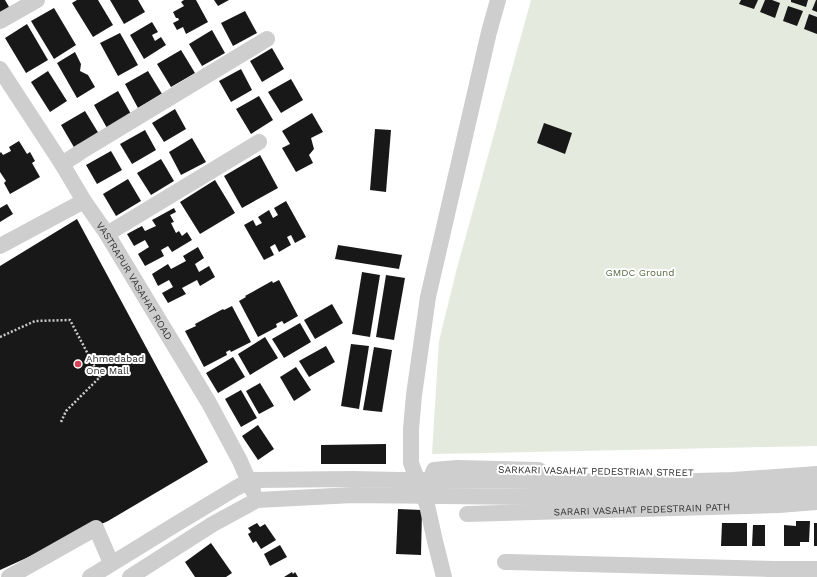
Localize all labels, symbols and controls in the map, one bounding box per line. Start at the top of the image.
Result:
street label: VASTRAPUR VASAHAT ROAD [95,220,175,342]
park label: GMDC Ground [605,267,675,278]
place label: Ahmedabad One Mall [86,353,144,376]
marker: Ahmedabad One Mall [73,359,83,369]
street label: SARKARI VASAHAT PEDESTRIAN STREET [498,464,694,478]
street label: SARARI VASAHAT PEDESTRAIN PATH [554,501,730,517]

